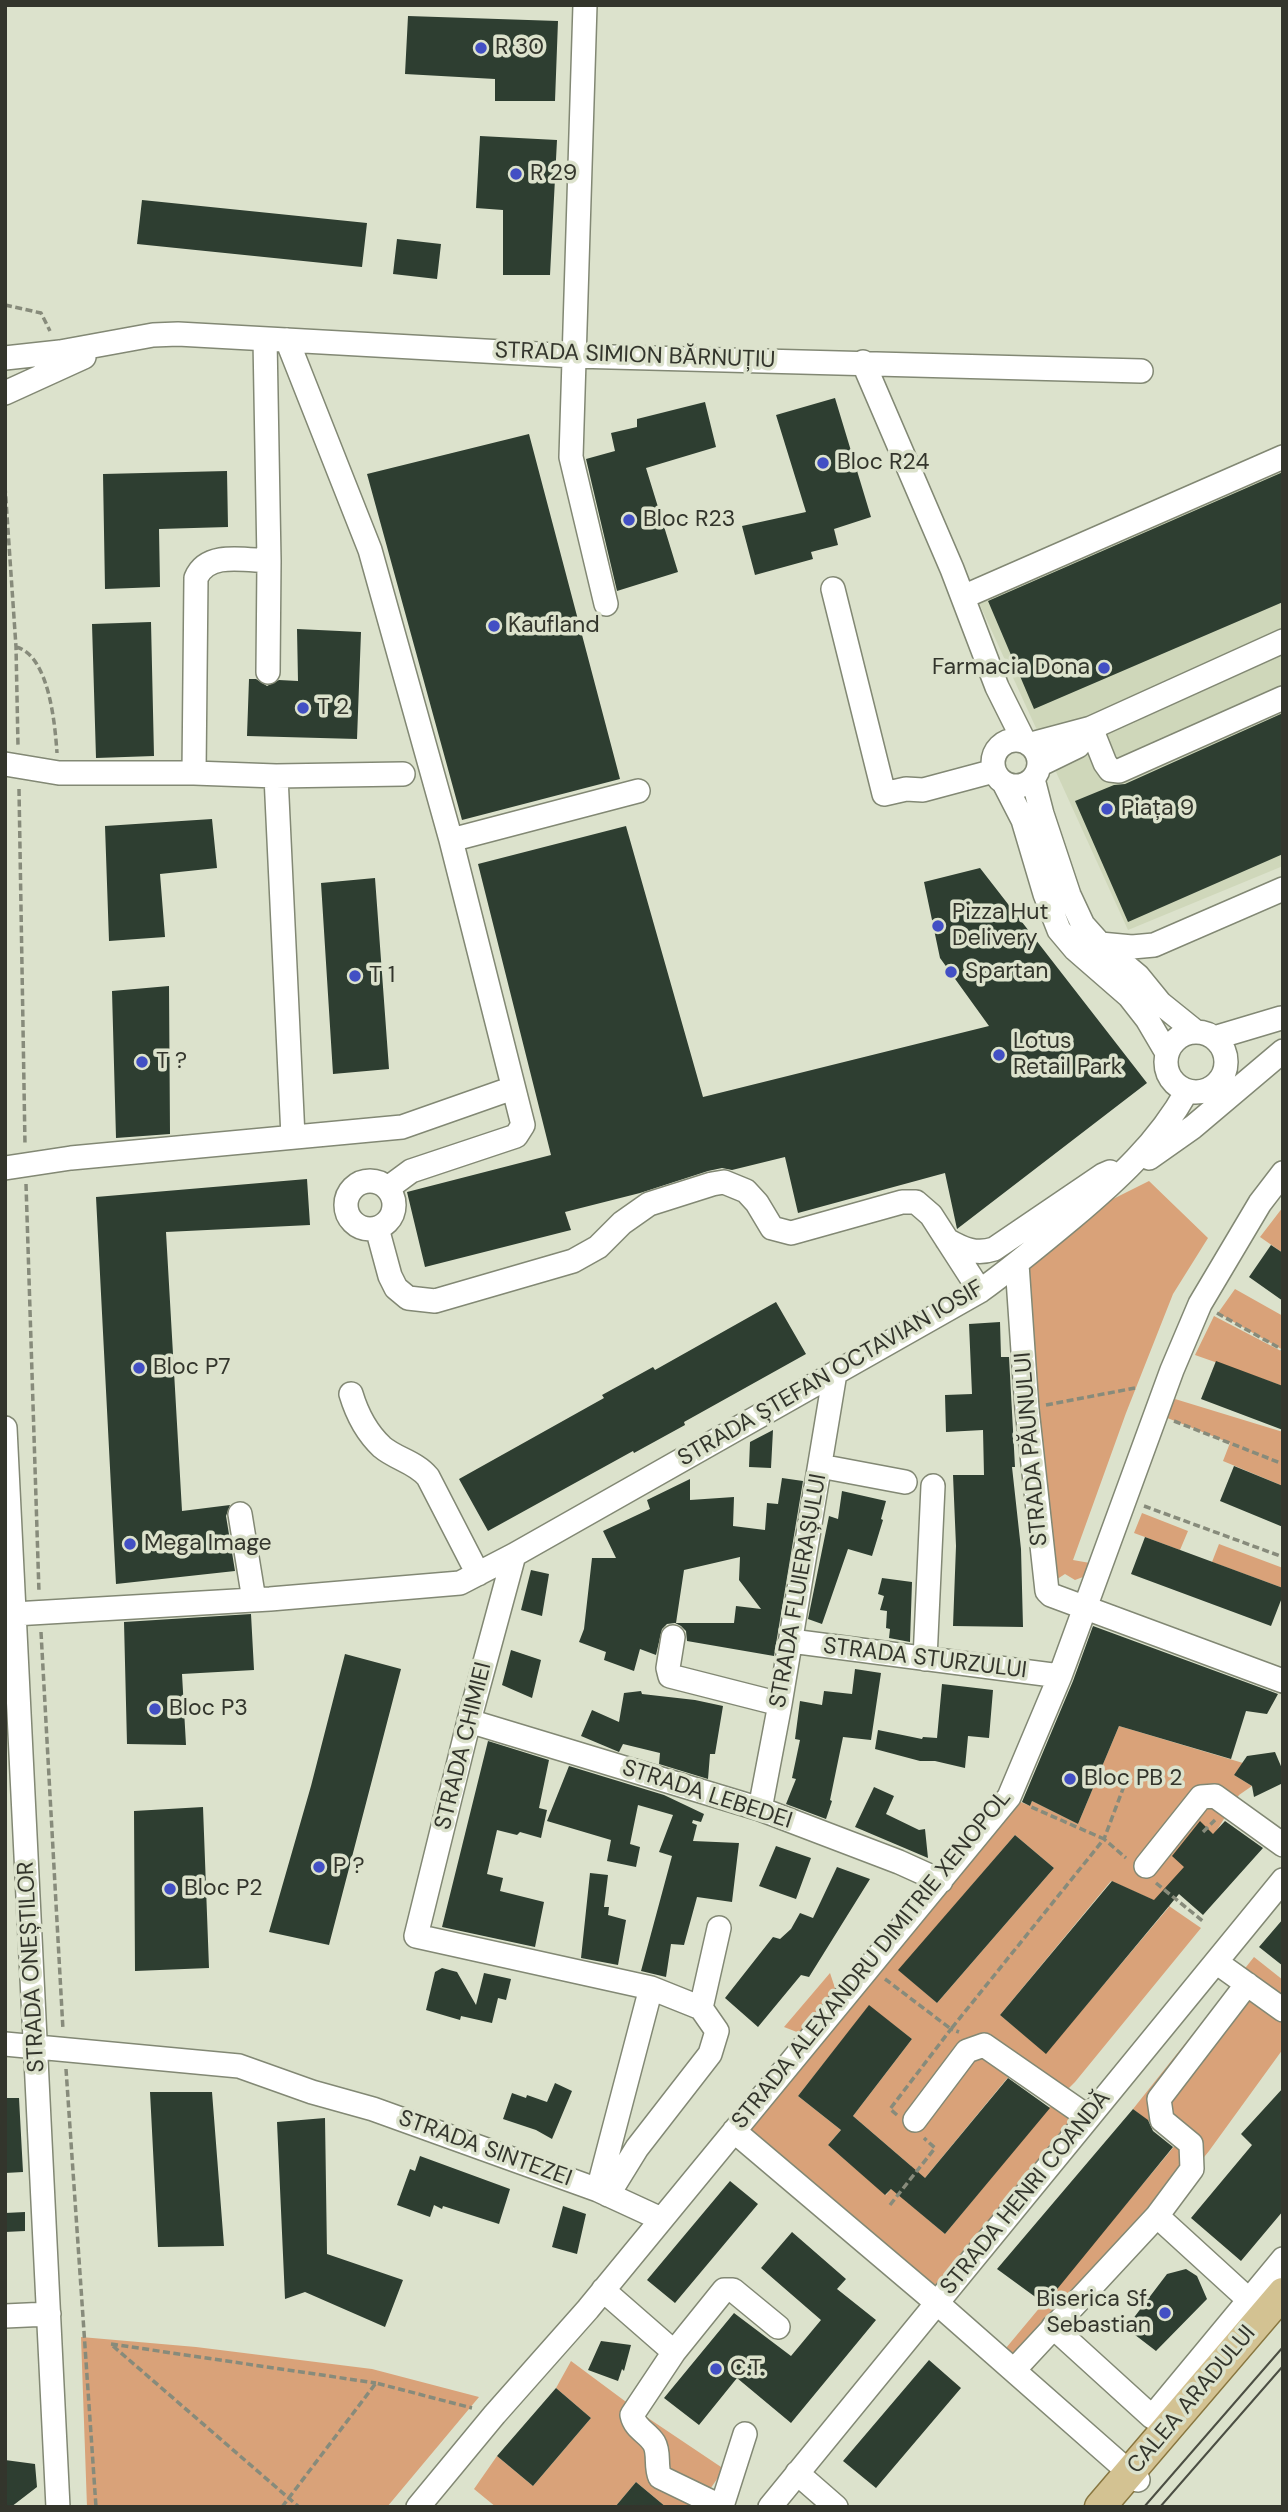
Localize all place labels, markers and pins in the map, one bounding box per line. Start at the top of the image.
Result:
place label: R 30 [495,34,544,62]
marker: R 30 [473,40,489,56]
place label: R 29 [530,160,577,188]
marker: R 29 [508,166,524,182]
place label: Bloc R24 [837,449,929,477]
marker: Bloc R24 [815,455,831,471]
place label: Bloc R23 [643,506,735,534]
marker: Bloc R23 [621,512,637,528]
place label: Kaufland [508,612,600,640]
marker: Kaufland [486,618,502,634]
place label: Farmacia Dona [932,654,1090,682]
marker: Farmacia Dona [1096,660,1112,676]
place label: T 2 [317,694,349,722]
marker: T 2 [295,700,311,716]
place label: Piața 9 [1121,795,1194,823]
marker: Piața 9 [1099,801,1115,817]
place label: Pizza Hut Delivery [952,899,1048,953]
marker: Pizza Hut Delivery [930,918,946,934]
place label: Spartan [965,958,1048,986]
place label: T 1 [369,962,395,990]
marker: Spartan [943,964,959,980]
marker: T 1 [347,968,363,984]
place label: Lotus Retail Park [1013,1028,1122,1082]
marker: Lotus Retail Park [991,1047,1007,1063]
place label: T ? [156,1048,187,1076]
marker: T ? [134,1054,150,1070]
place label: Bloc P7 [153,1354,231,1382]
marker: Bloc P7 [131,1360,147,1376]
place label: Mega Image [144,1530,272,1558]
marker: Mega Image [122,1536,138,1552]
place label: Bloc P3 [169,1695,248,1723]
marker: Bloc P3 [147,1701,163,1717]
place label: Bloc PB 2 [1084,1765,1182,1793]
marker: Bloc PB 2 [1062,1771,1078,1787]
place label: P ? [333,1853,365,1881]
marker: P ? [311,1859,327,1875]
place label: Bloc P2 [184,1875,262,1903]
marker: Bloc P2 [162,1881,178,1897]
place label: Biserica Sf. Sebastian [1036,2286,1151,2340]
marker: Biserica Sf. Sebastian [1157,2305,1173,2321]
place label: C.T. [730,2355,765,2383]
marker: C.T. [708,2361,724,2377]

